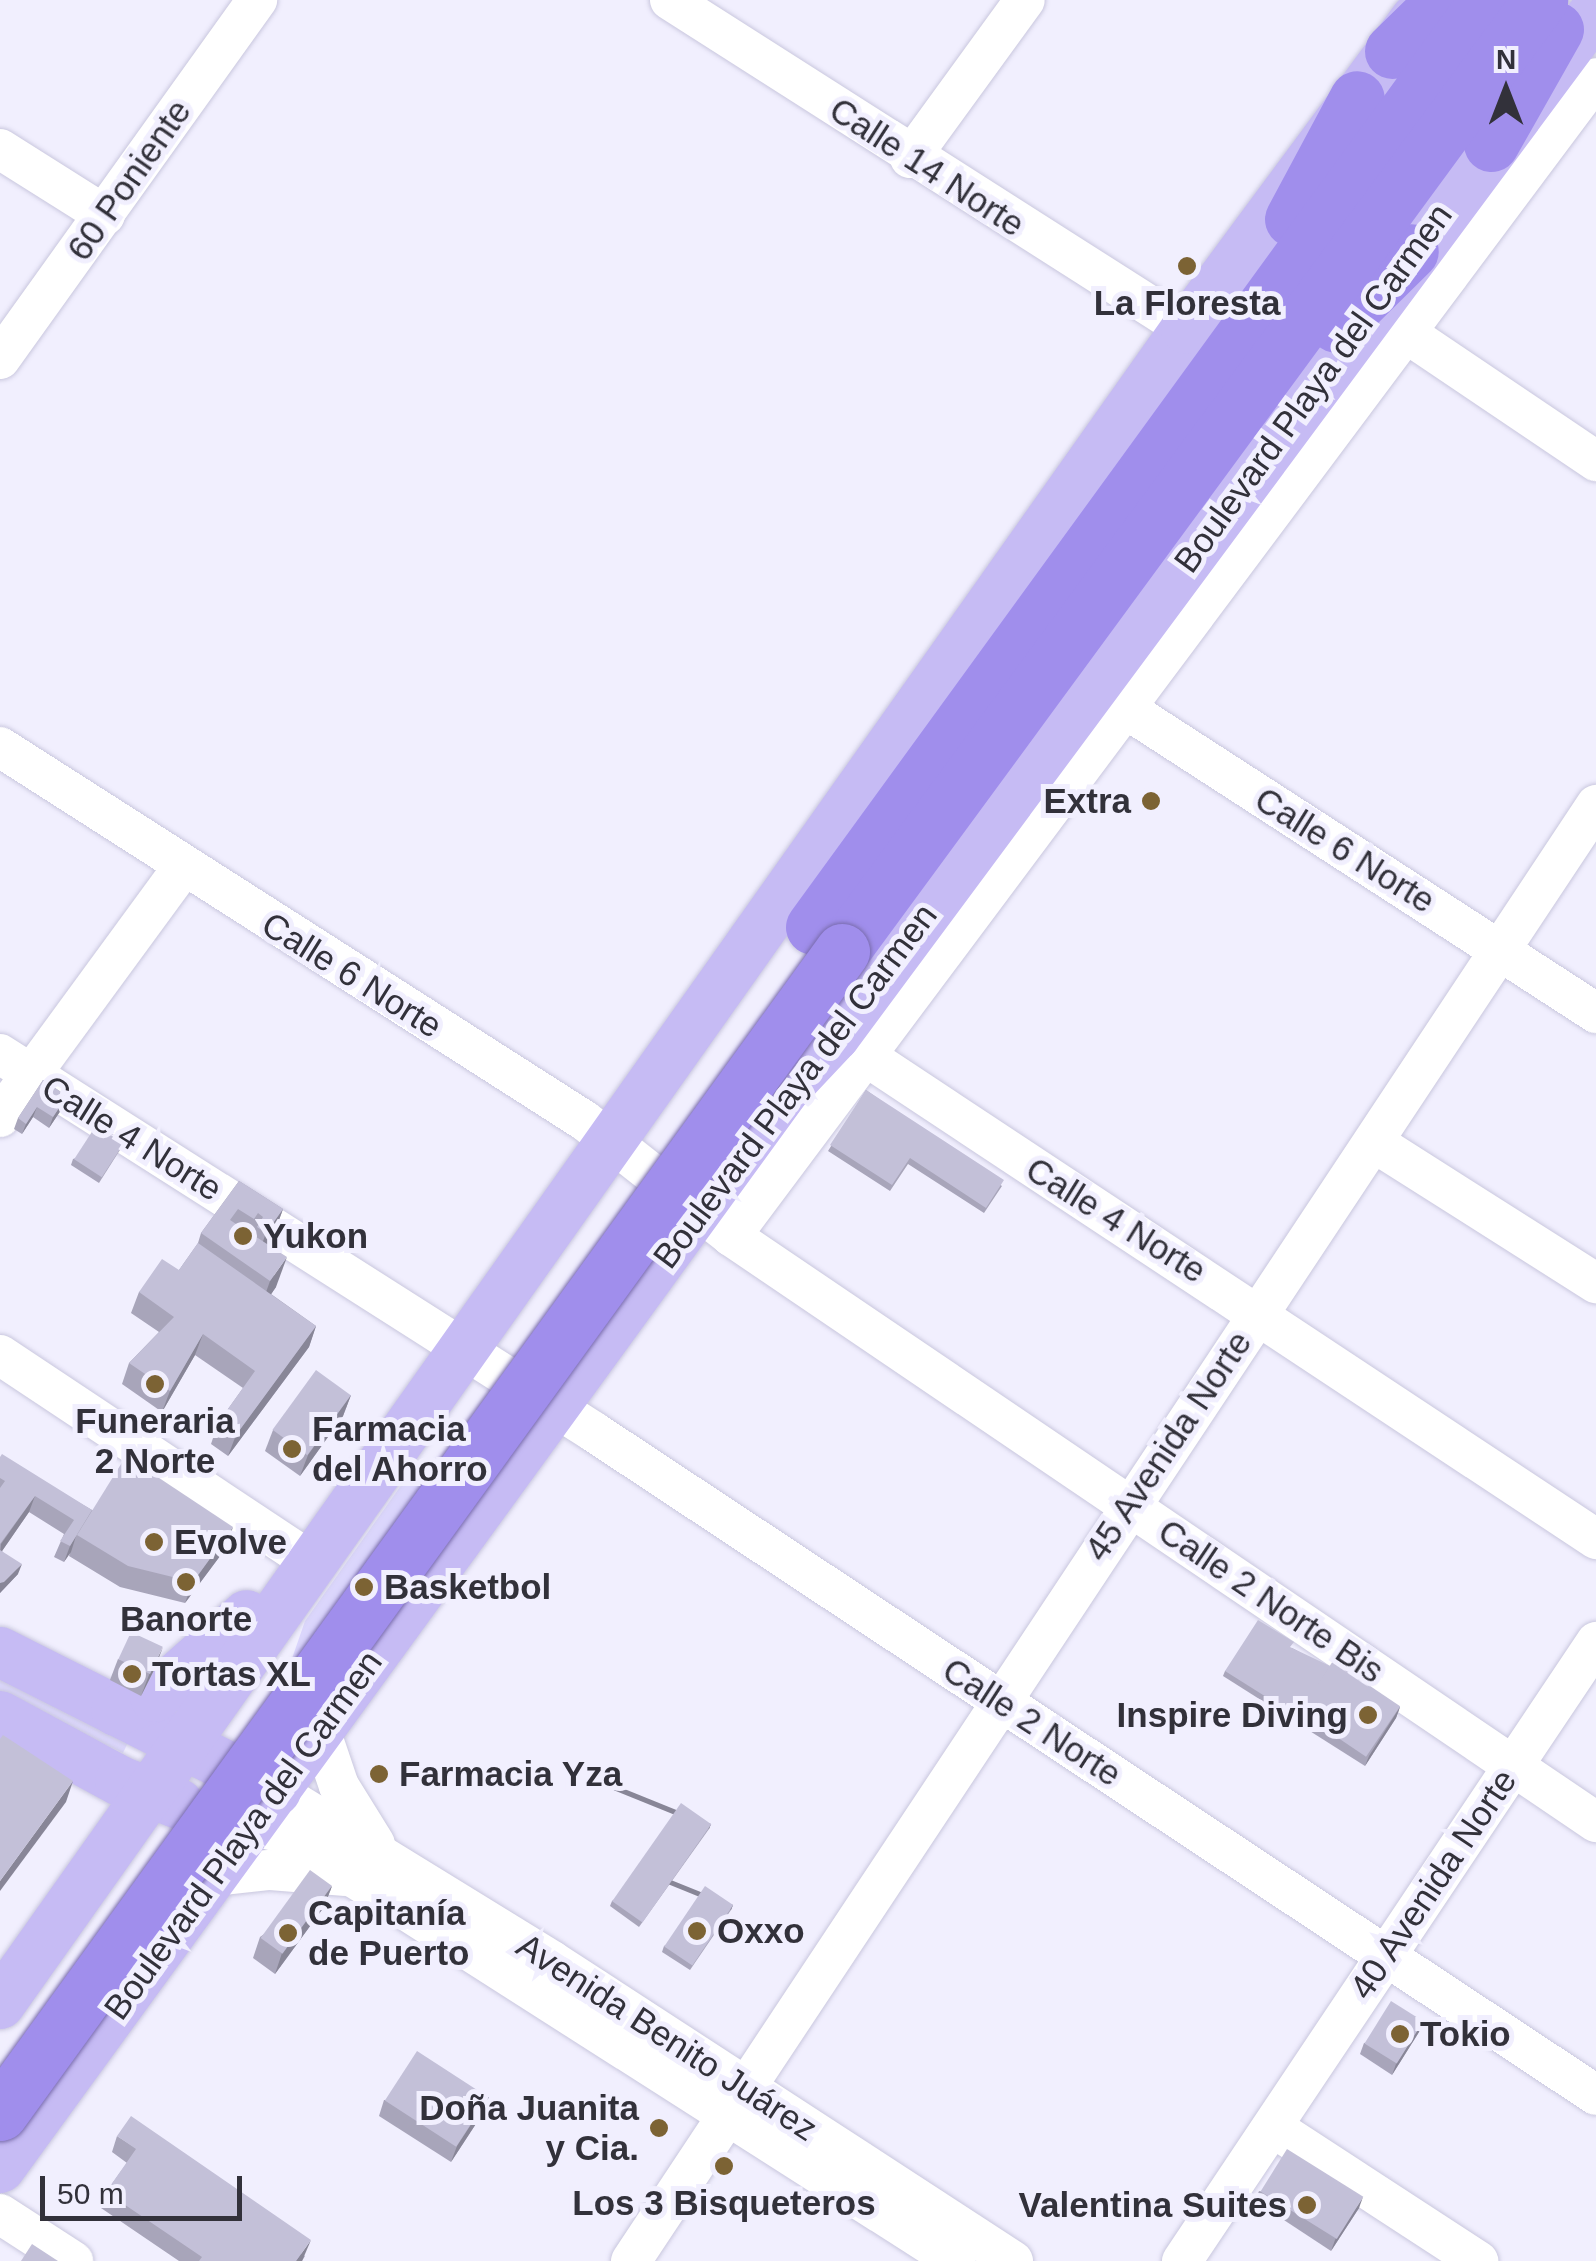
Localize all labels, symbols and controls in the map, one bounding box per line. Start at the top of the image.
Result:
north arrow [1456,40,1556,140]
text: N [1496,44,1516,75]
street label: Calle 14 Norte [822,88,1032,246]
street label: 60 Poniente [58,91,200,269]
street label: Boulevard Playa del Carmen [1165,195,1461,581]
marker: La Floresta [1176,255,1198,277]
place label: La Floresta [1094,282,1280,324]
street label: Calle 6 Norte [1247,778,1443,922]
place label: Extra [1043,780,1131,822]
marker: Extra [1140,790,1162,812]
street label: Boulevard Playa del Carmen [644,895,946,1277]
street label: Calle 6 Norte [254,903,450,1047]
street label: Calle 4 Norte [34,1066,230,1210]
street label: Calle 4 Norte [1018,1148,1214,1292]
place label: Yukon [263,1215,368,1257]
marker: Yukon [232,1225,254,1247]
street label: 45 Avenida Norte [1075,1322,1261,1570]
marker: Funeraria 2 Norte [144,1373,166,1395]
place label: Funeraria 2 Norte [75,1400,235,1482]
place label: Farmacia del Ahorro [312,1408,489,1490]
marker: Farmacia del Ahorro [281,1438,303,1460]
street label: Calle 2 Norte Bis [1150,1510,1392,1692]
place label: Evolve [174,1521,287,1563]
marker: Evolve [143,1531,165,1553]
place label: Basketbol [384,1566,551,1608]
marker: Banorte [175,1571,197,1593]
marker: Basketbol [353,1576,375,1598]
place label: Banorte [120,1598,252,1640]
street label: Boulevard Playa del Carmen [95,1642,391,2028]
street label: Calle 2 Norte [935,1649,1129,1795]
place label: Tortas XL [152,1653,311,1695]
marker: Tortas XL [121,1663,143,1685]
place label: Inspire Diving [1117,1694,1348,1736]
marker: Inspire Diving [1357,1704,1379,1726]
place label: Farmacia Yza [399,1753,623,1795]
street label: 40 Avenida Norte [1340,1760,1526,2008]
marker: Farmacia Yza [368,1763,390,1785]
place label: Capitanía de Puerto [308,1892,469,1974]
place label: Oxxo [717,1910,805,1952]
marker: Oxxo [686,1920,708,1942]
marker: Capitanía de Puerto [277,1922,299,1944]
street label: Avenida Benito Juárez [509,1924,825,2150]
place label: Tokio [1420,2013,1511,2055]
marker: Tokio [1389,2023,1411,2045]
place label: Doña Juanita y Cia. [419,2087,639,2169]
marker: Doña Juanita y Cia. [648,2117,670,2139]
marker: Los 3 Bisqueteros [713,2155,735,2177]
scale bar [45,2156,248,2218]
text: 50 m [57,2177,124,2210]
place label: Los 3 Bisqueteros [572,2182,876,2224]
place label: Valentina Suites [1019,2184,1287,2226]
marker: Valentina Suites [1296,2194,1318,2216]

